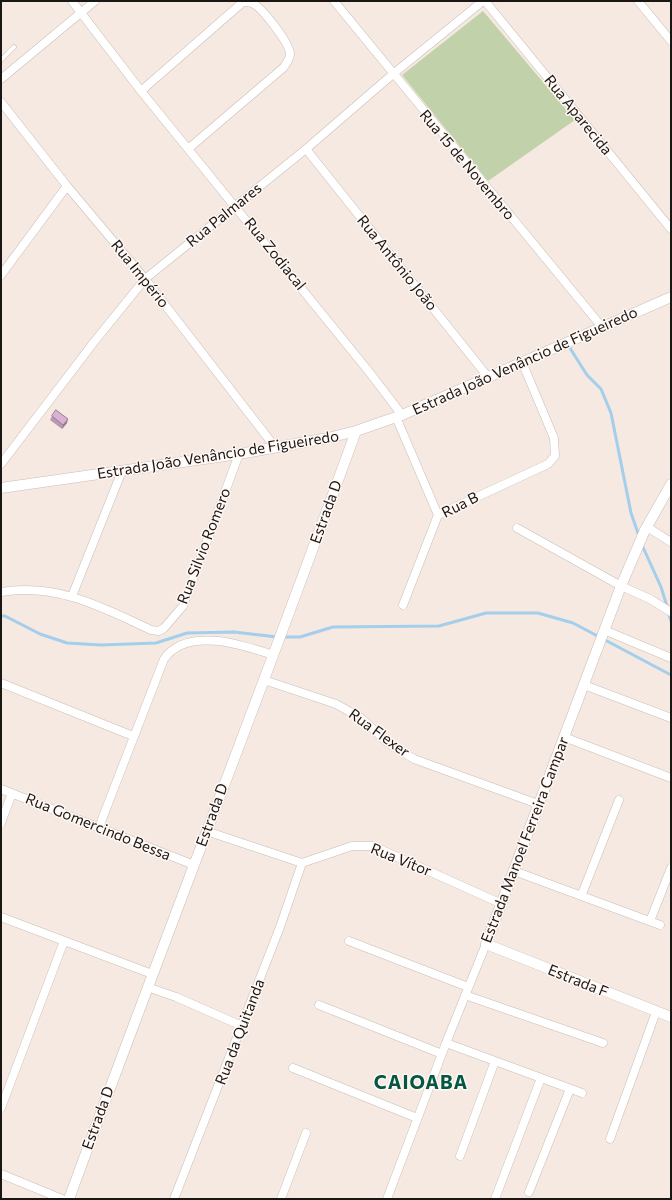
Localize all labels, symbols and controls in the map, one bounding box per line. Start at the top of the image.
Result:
street label: Rua Aparecida [540,71,616,159]
street label: Rua 15 de Novembro [416,106,518,224]
street label: Rua Palmares [183,179,265,251]
street label: Rua Antônio João [353,212,441,314]
street label: Rua Zodiacal [240,214,310,294]
street label: Rua Império [107,236,173,312]
street label: Estrada João Venâncio de Figueiredo [410,303,640,419]
street label: Estrada João Venâncio de Figueiredo [96,427,340,483]
street label: Estrada D [306,478,346,546]
street label: Rua Silvio Romero [174,485,234,607]
street label: Rua B [439,488,481,522]
street label: Rua Flexer [345,705,413,761]
street label: Estrada Manoel Ferreira Campar [477,734,573,946]
street label: Estrada D [192,781,232,849]
street label: Rua Gomercindo Bessa [23,790,173,864]
street label: Rua Vítor [368,840,434,880]
street label: Estrada F [545,961,611,1001]
street label: Rua da Quitanda [212,976,268,1088]
district label: CAIOABA [374,1072,468,1094]
street label: Estrada D [78,1084,118,1152]

